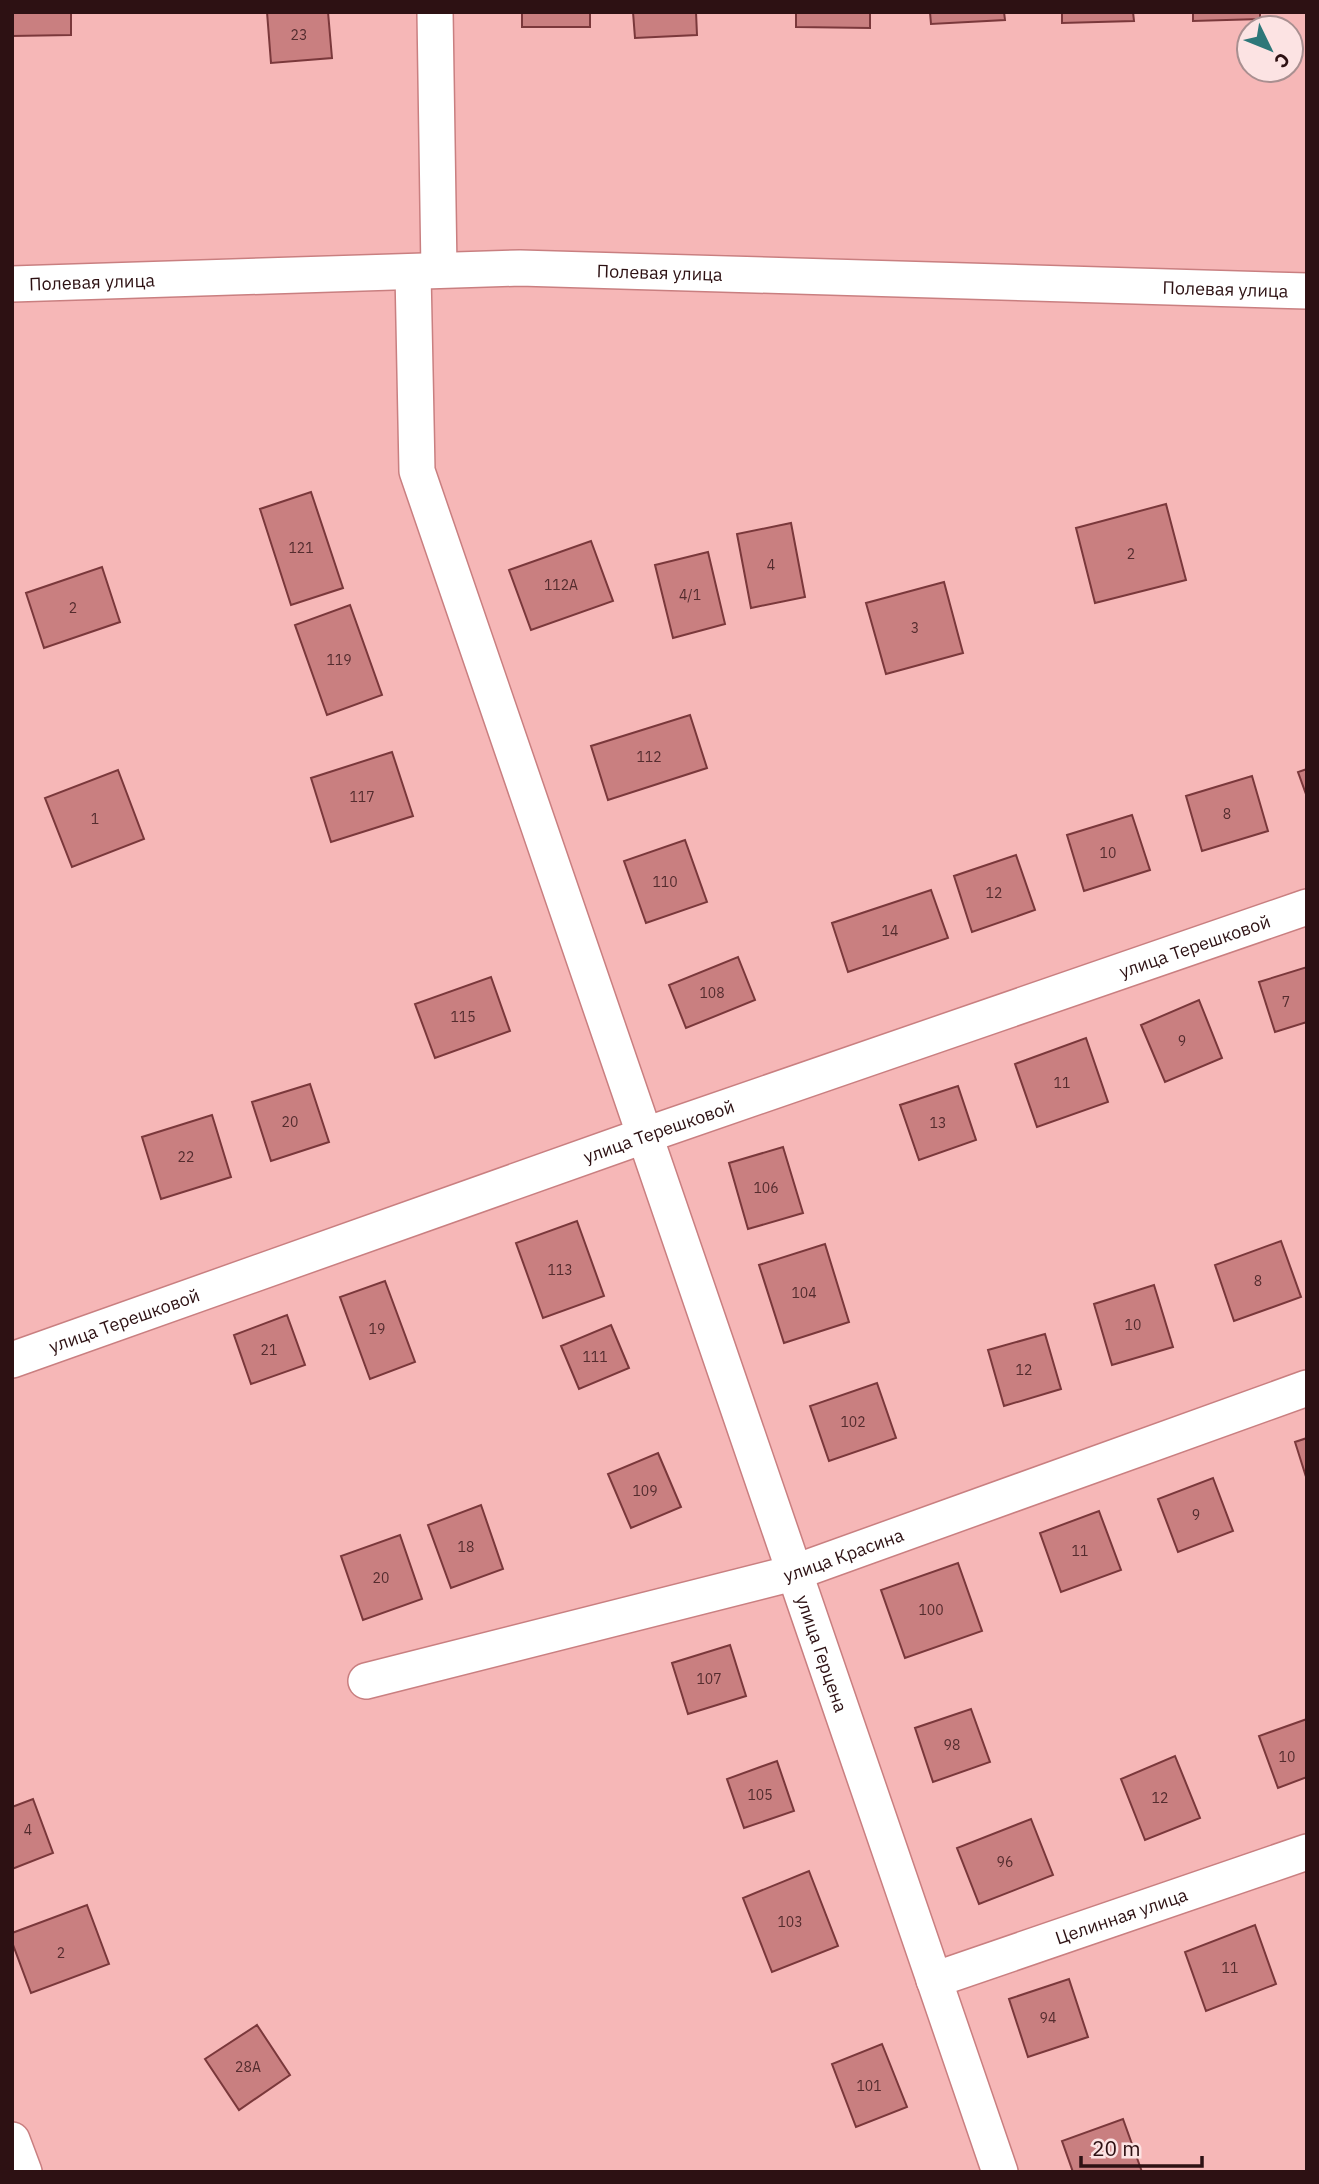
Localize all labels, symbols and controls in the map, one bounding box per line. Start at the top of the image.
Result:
north arrow [1235,14,1305,84]
house number: 23 [291,26,307,44]
text: С [1269,48,1295,73]
street label: Полевая улица [596,259,723,285]
street label: Полевая улица [29,268,156,295]
street label: Полевая улица [1162,275,1289,302]
house number: 121 [288,539,314,557]
house number: 2 [1127,545,1135,563]
house number: 4 [767,556,775,574]
house number: 112А [544,576,578,594]
house number: 4/1 [679,586,701,604]
house number: 2 [69,599,77,617]
house number: 3 [911,619,919,637]
house number: 119 [326,651,352,669]
house number: 112 [636,748,662,766]
house number: 117 [349,788,375,806]
house number: 8 [1223,805,1231,823]
house number: 1 [91,810,99,828]
house number: 10 [1100,844,1116,862]
house number: 110 [652,873,678,891]
house number: 12 [986,884,1002,902]
street label: улица Терешковой [1116,909,1273,982]
house number: 14 [882,922,898,940]
house number: 108 [699,984,725,1002]
house number: 7 [1282,993,1290,1011]
house number: 115 [450,1008,476,1026]
house number: 9 [1178,1032,1186,1050]
house number: 11 [1054,1074,1070,1092]
street label: улица Терешковой [580,1094,737,1168]
house number: 20 [282,1113,298,1131]
house number: 13 [930,1114,946,1132]
house number: 22 [178,1148,194,1166]
house number: 106 [753,1179,779,1197]
house number: 113 [547,1261,573,1279]
house number: 8 [1254,1272,1262,1290]
street label: улица Терешковой [46,1283,203,1358]
house number: 104 [791,1284,817,1302]
house number: 10 [1125,1316,1141,1334]
house number: 19 [369,1320,385,1338]
house number: 21 [261,1341,277,1359]
house number: 111 [582,1348,608,1366]
house number: 12 [1016,1361,1032,1379]
house number: 102 [840,1413,866,1431]
house number: 109 [632,1482,658,1500]
house number: 9 [1192,1506,1200,1524]
street label: улица Красина [781,1523,907,1586]
house number: 18 [458,1538,474,1556]
house number: 11 [1072,1542,1088,1560]
house number: 20 [373,1569,389,1587]
street label: улица Герцена [792,1592,853,1716]
house number: 100 [918,1601,944,1619]
house number: 107 [696,1670,722,1688]
house number: 98 [944,1736,960,1754]
house number: 10 [1279,1748,1295,1766]
house number: 105 [747,1786,773,1804]
house number: 12 [1152,1789,1168,1807]
house number: 4 [24,1821,32,1839]
house number: 96 [997,1853,1013,1871]
street label: Целинная улица [1052,1882,1191,1949]
house number: 103 [777,1913,803,1931]
house number: 2 [57,1944,65,1962]
house number: 11 [1222,1959,1238,1977]
house number: 94 [1040,2009,1056,2027]
house number: 28А [235,2058,261,2076]
house number: 101 [856,2077,882,2095]
scale bar [1081,2124,1202,2168]
text: 20 m [1092,2134,1141,2162]

